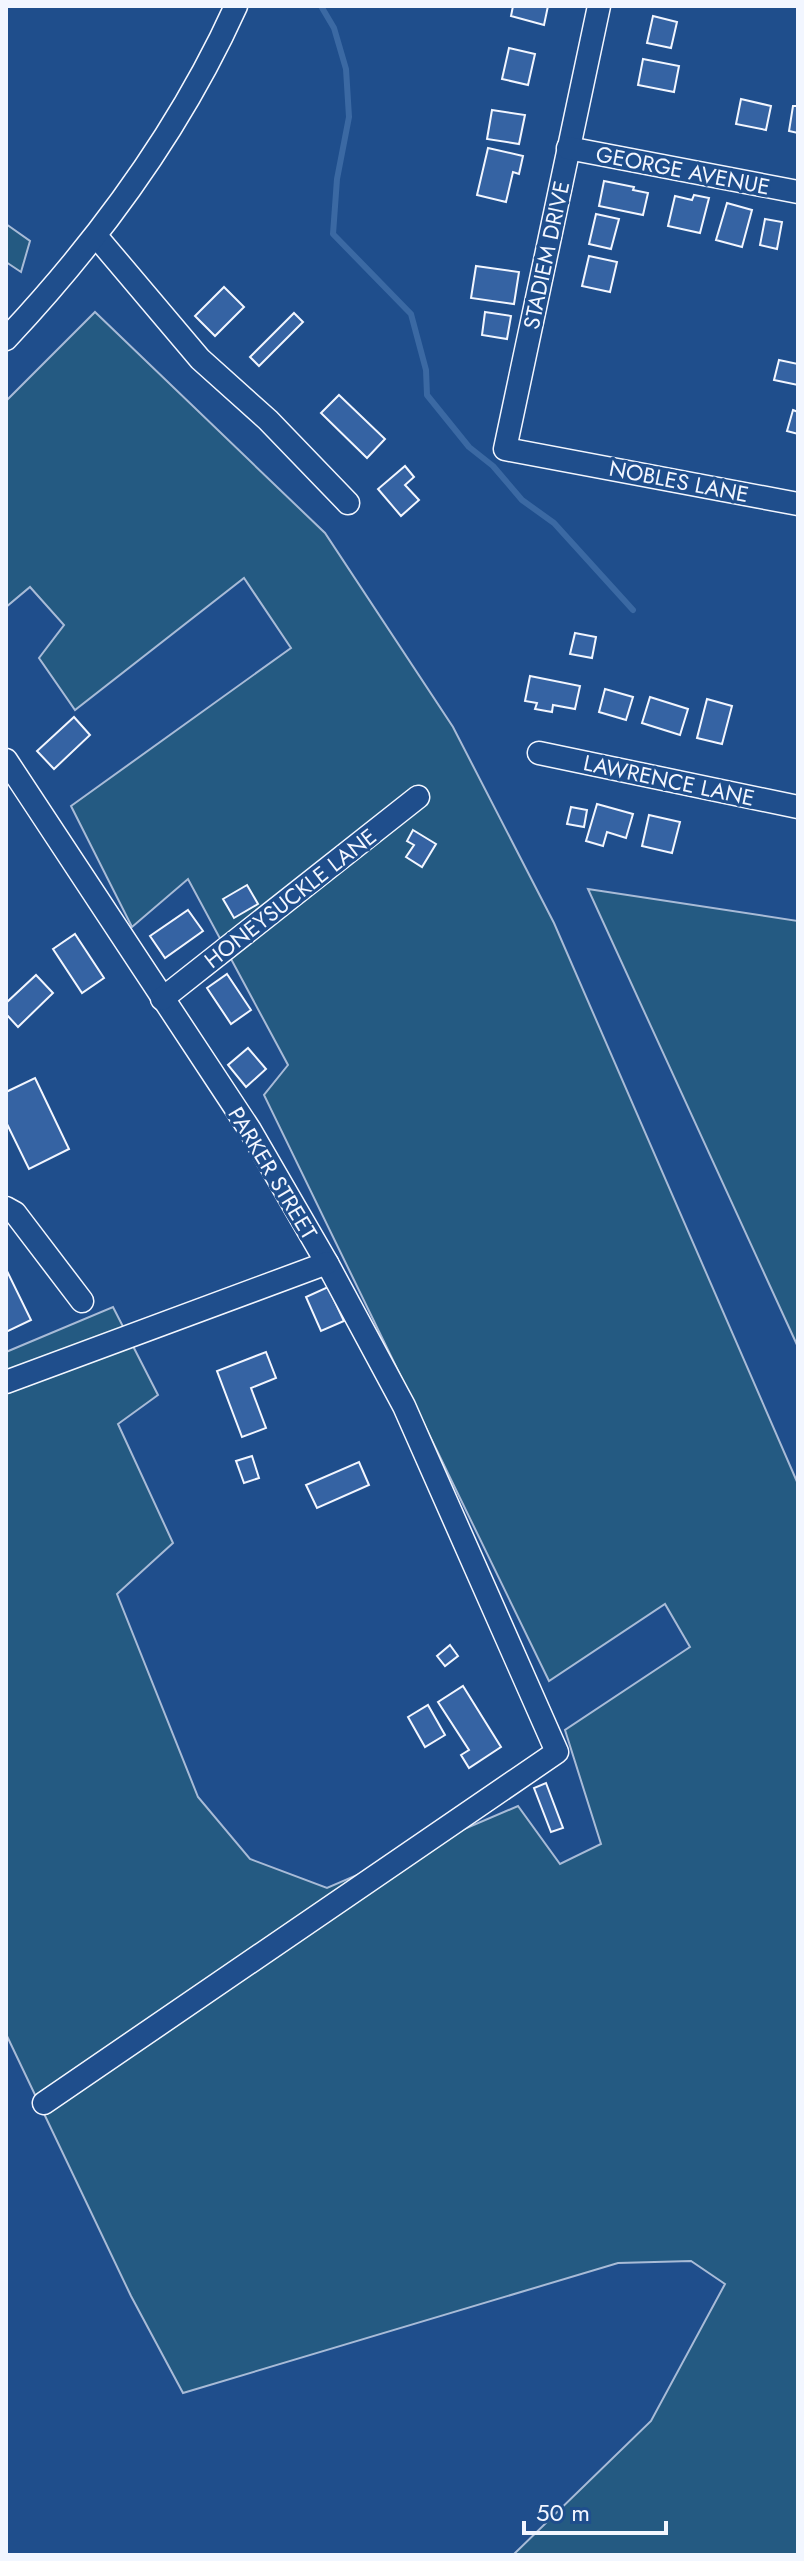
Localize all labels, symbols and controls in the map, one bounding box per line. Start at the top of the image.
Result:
street label: GEORGE AVENUE [593,137,773,203]
street label: STADIEM DRIVE [515,178,577,332]
street label: NOBLES LANE [606,452,752,510]
street label: LAWRENCE LANE [581,746,757,814]
street label: HONEYSUCKLE LANE [197,821,383,975]
street label: PARKER STREET [221,1101,326,1246]
scale bar [524,2485,666,2535]
text: 50 m [536,2495,590,2530]

